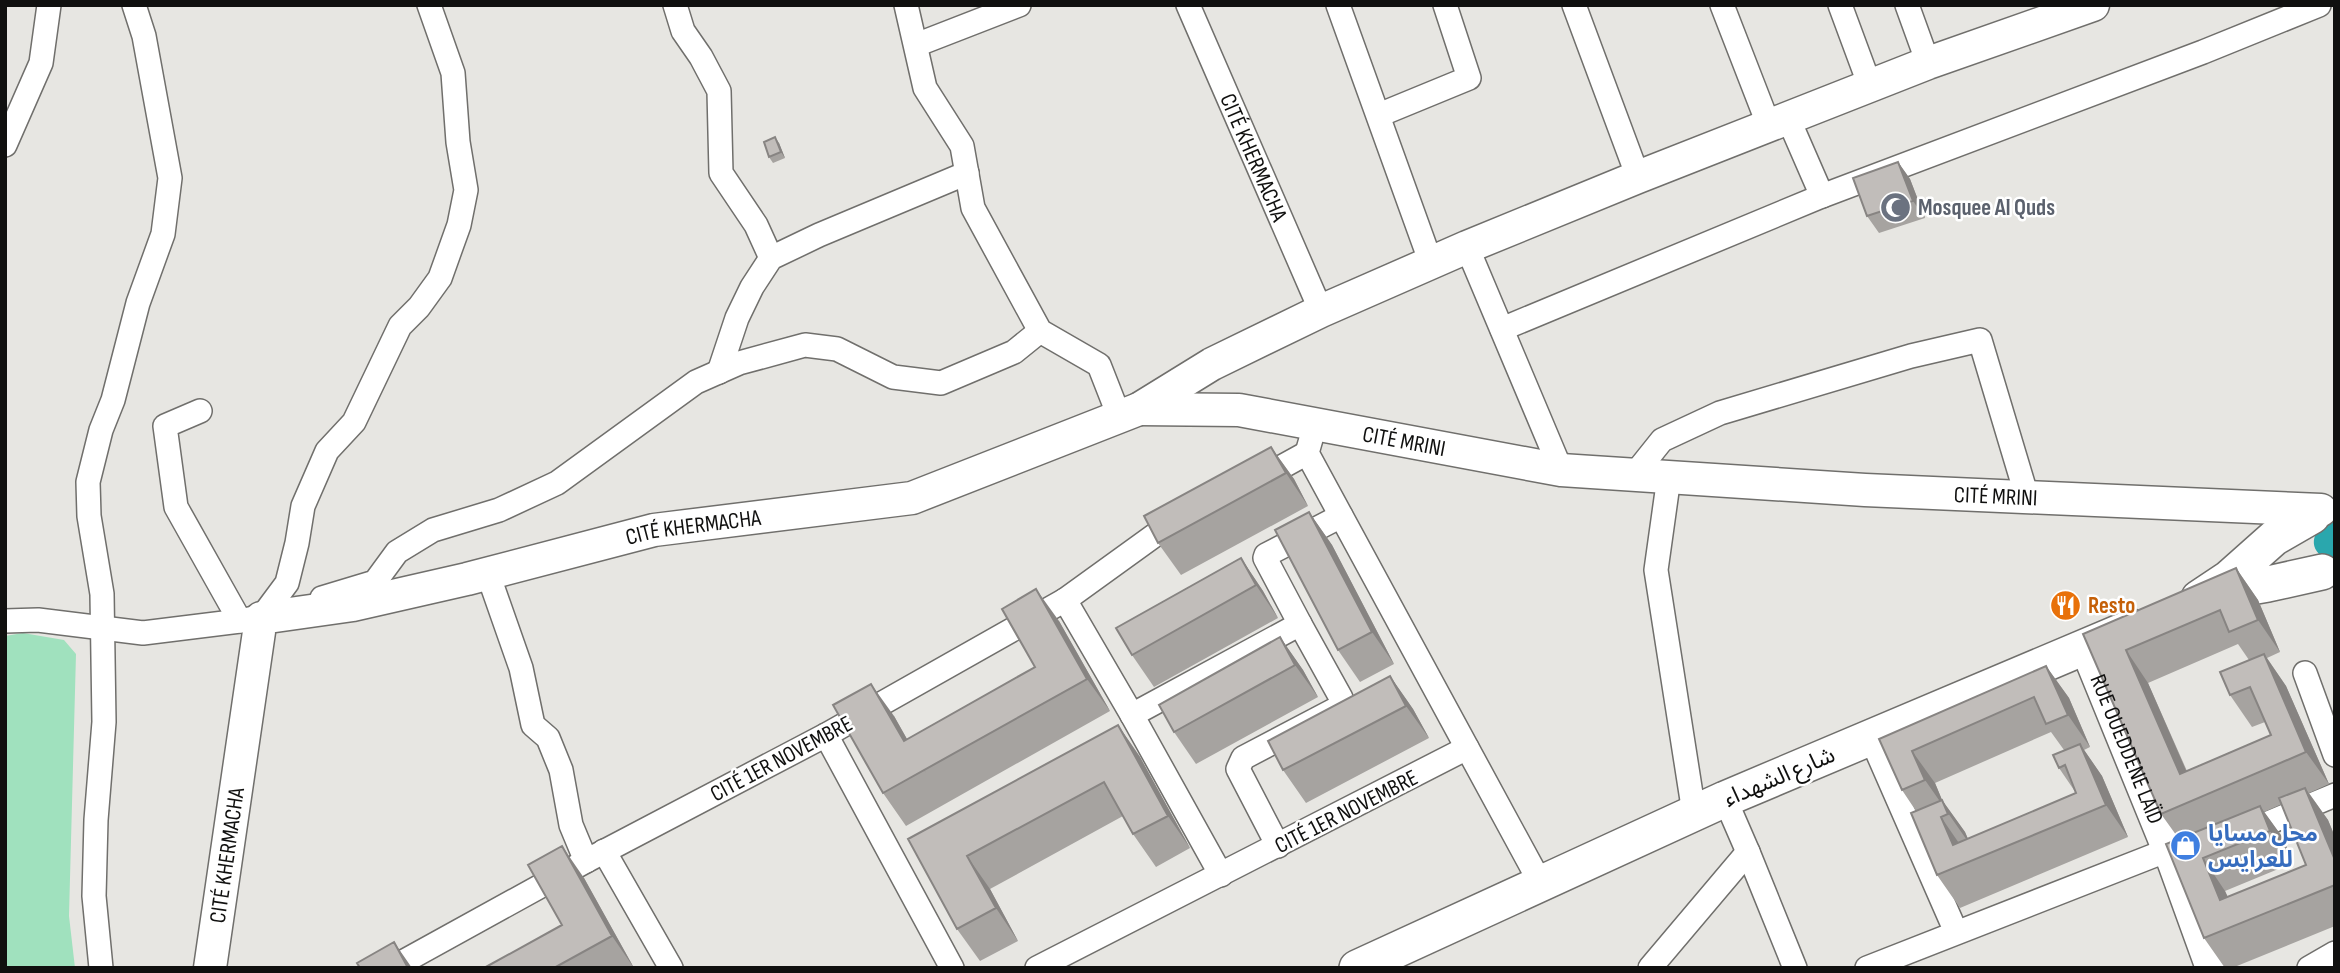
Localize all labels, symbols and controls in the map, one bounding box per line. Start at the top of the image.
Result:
street label: CITÉ KHERMACHA [1213,89,1293,226]
mosque icon: Mosquee Al Quds [1878,190,1912,224]
place label: Mosquee Al Quds [1918,194,2055,222]
street label: CITÉ MRINI [1360,420,1448,463]
street label: CITÉ MRINI [1953,481,2038,513]
street label: CITÉ KHERMACHA [623,504,763,552]
restaurant icon: Resto [2048,588,2082,622]
place label: Resto [2088,592,2135,620]
street label: RUE OUEDDENE LAÏD [2084,670,2170,828]
street label: CITÉ 1ER NOVEMBRE [706,710,857,808]
street label: شارع الشهداء [1719,741,1840,815]
street label: CITÉ 1ER NOVEMBRE [1270,764,1423,860]
street label: CITÉ KHERMACHA [204,786,251,925]
place label: محل مسايا للعرايس [2208,820,2318,874]
shop icon: محل مسايا للعرايس [2168,829,2202,863]

